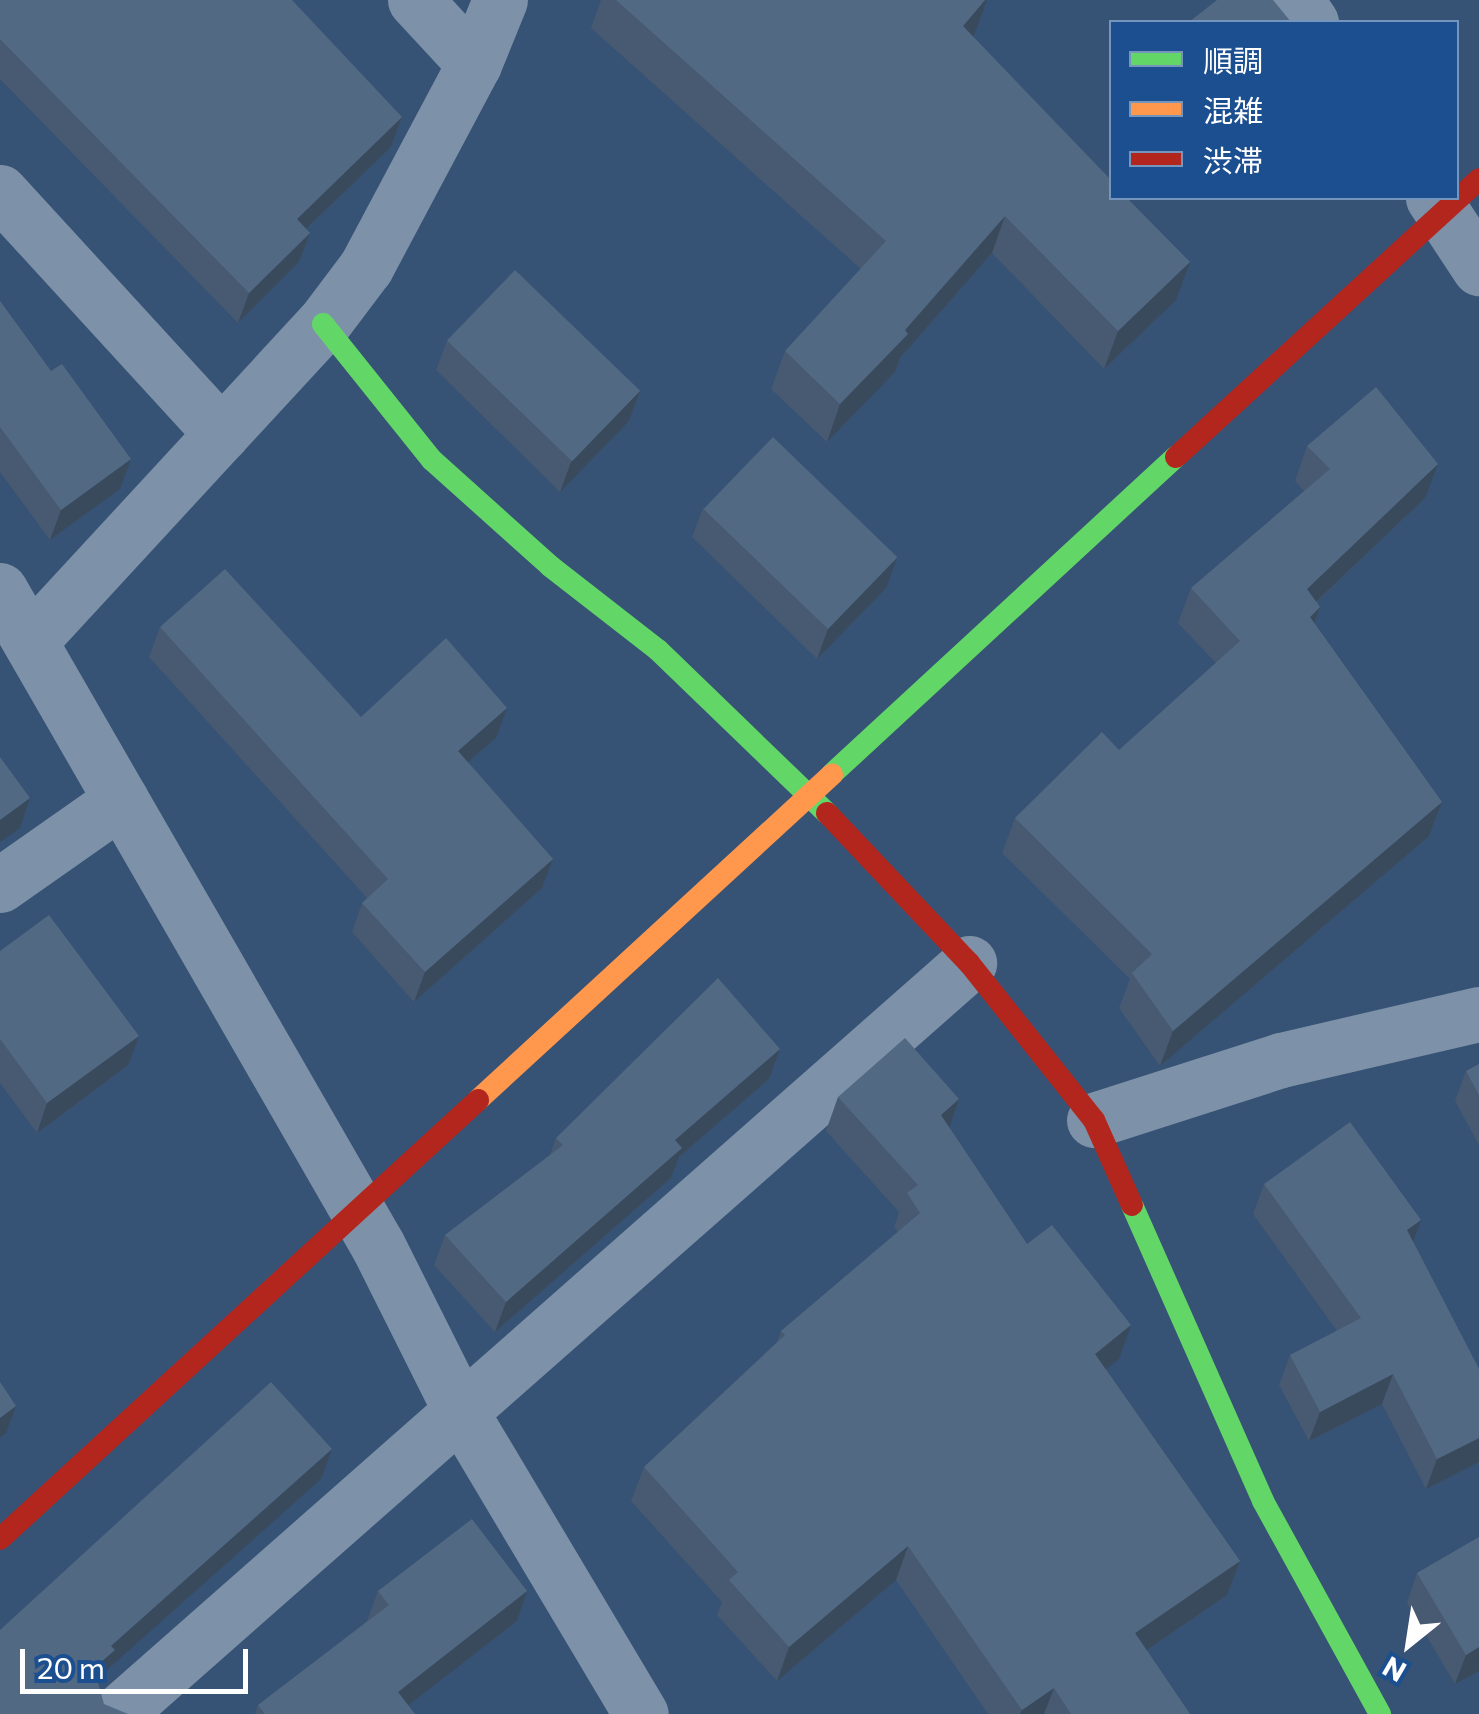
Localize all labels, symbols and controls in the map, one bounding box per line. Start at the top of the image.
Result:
legend [1109,20,1459,200]
text: 順調 [1203,41,1263,78]
text: 混雑 [1203,91,1263,128]
text: 渋滞 [1203,141,1263,178]
north arrow [1359,1594,1459,1694]
scale bar [25,1629,252,1691]
text: 20 m [37,1648,105,1685]
text: N [1376,1650,1412,1690]

